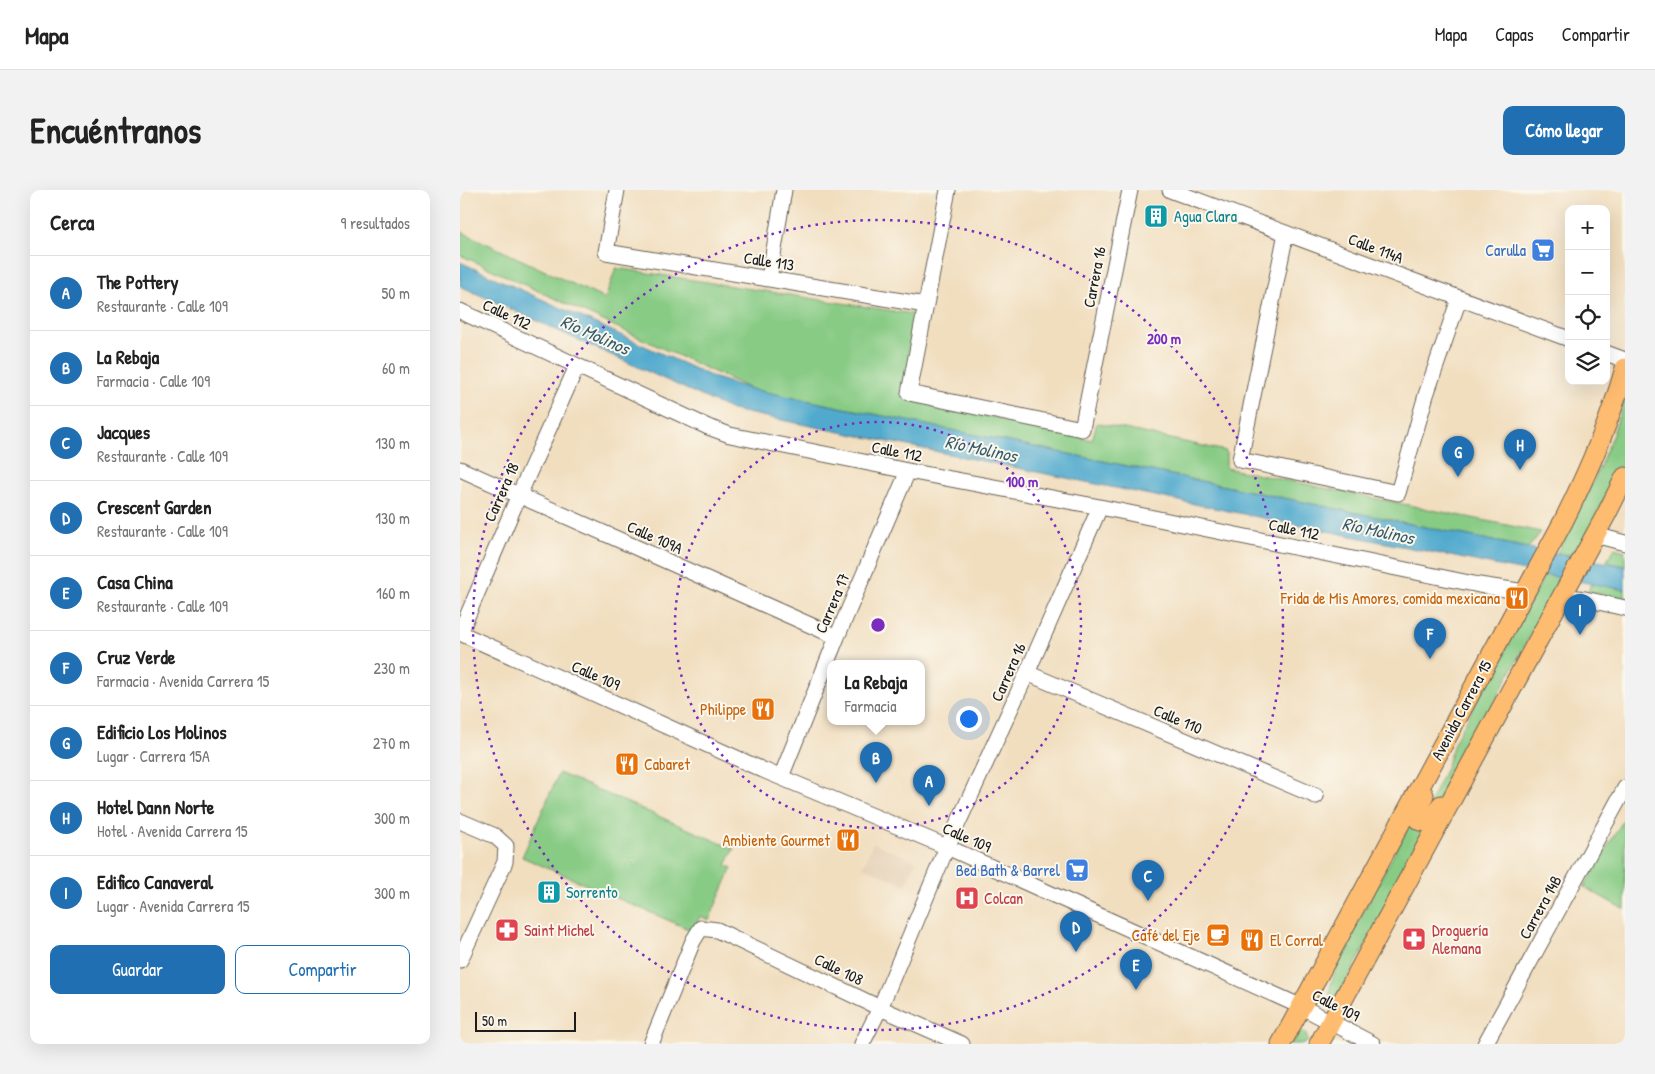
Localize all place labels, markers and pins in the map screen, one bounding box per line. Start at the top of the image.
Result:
building icon: Agua Clara [1143,203,1169,229]
place label: Agua Clara [1174,205,1237,227]
supermarket icon: Carulla [1530,237,1556,263]
place label: Carulla [1485,239,1526,261]
pin: H [1504,429,1536,470]
pin: G [1442,436,1474,477]
restaurant icon: Frida de Mis Amores, comida mexicana [1504,585,1530,611]
place label: Frida de Mis Amores, comida mexicana [1280,587,1500,609]
pin: I [1564,594,1596,635]
centre of rings [869,616,887,634]
pin: F [1414,618,1446,659]
restaurant icon: Philippe [750,696,776,722]
place label: Philippe [700,698,747,720]
pin: B [860,742,892,783]
restaurant icon: Cabaret [614,751,640,777]
place label: Cabaret [644,753,690,775]
pin: A [913,765,945,806]
restaurant icon: Ambiente Gourmet [835,827,861,853]
place label: Ambiente Gourmet [723,829,830,851]
supermarket icon: Bed Bath & Barrel [1064,857,1090,883]
place label: Bed Bath & Barrel [956,859,1061,881]
pin: C [1132,860,1164,901]
building icon: Sorrento [536,879,562,905]
place label: Sorrento [566,881,618,903]
hospital icon: Colcan [954,885,980,911]
place label: Colcan [984,887,1023,909]
pin: D [1060,911,1092,952]
pharmacy icon: Saint Michel [494,917,520,943]
place label: Saint Michel [524,919,595,941]
place label: Droguería Alemana [1432,919,1488,959]
cafe icon: Café del Eje [1205,922,1231,948]
place label: Café del Eje [1131,924,1201,946]
pharmacy icon: Droguería Alemana [1401,926,1427,952]
restaurant icon: El Corral [1239,927,1265,953]
place label: El Corral [1270,929,1324,951]
pin: E [1120,949,1152,990]

